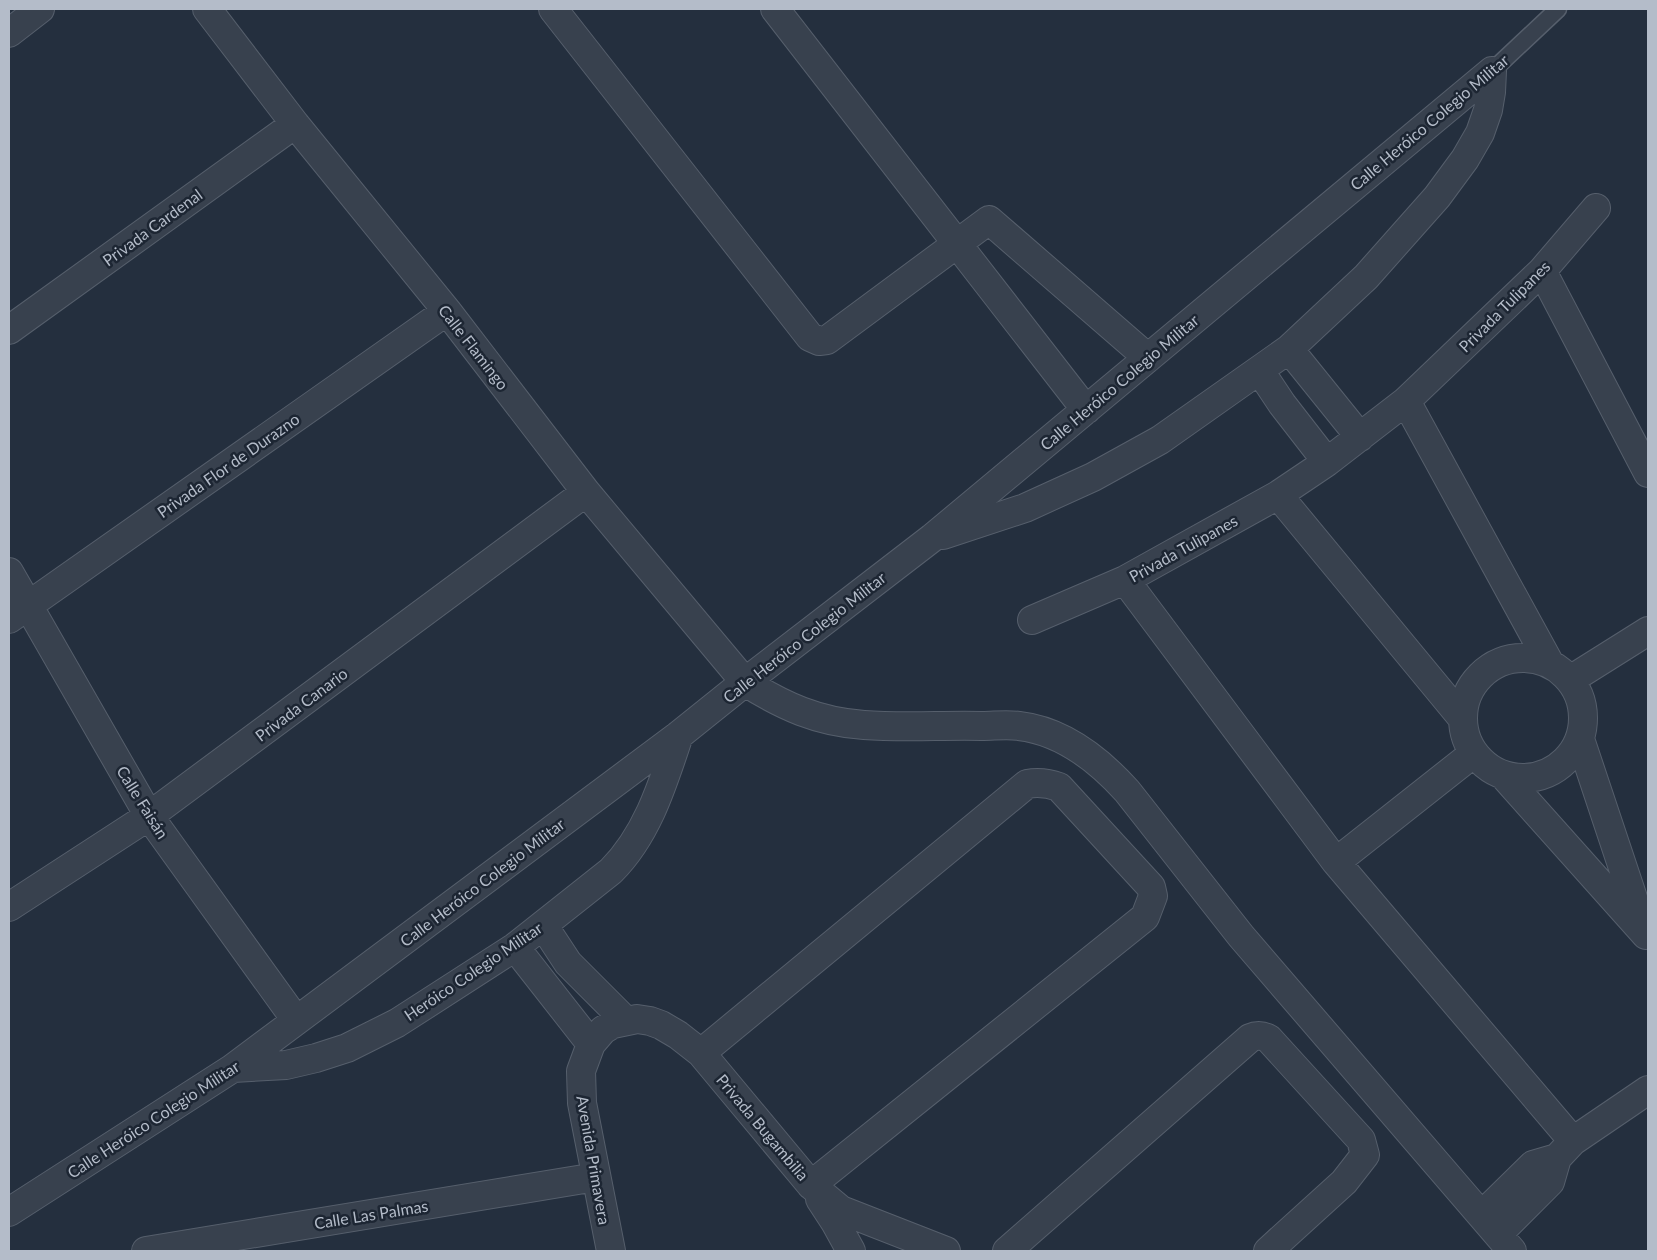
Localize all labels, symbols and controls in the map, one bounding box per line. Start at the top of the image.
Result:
street label: Calle Heróico Colegio Militar [1346,50,1512,194]
street label: Privada Cardenal [99,185,205,269]
street label: Privada Tulipanes [1454,256,1554,356]
street label: Calle Flamingo [435,301,513,393]
street label: Calle Heróico Colegio Militar [1036,310,1202,454]
street label: Privada Flor de Durazno [153,409,303,521]
street label: Privada Tulipanes [1125,510,1241,586]
street label: Calle Heróico Colegio Militar [719,568,889,706]
street label: Privada Canario [251,663,351,745]
street label: Calle Faisán [113,762,173,842]
street label: Calle Heróico Colegio Militar [396,814,568,950]
street label: Heróico Colegio Militar [400,918,546,1024]
street label: Calle Heróico Colegio Militar [64,1056,243,1182]
street label: Privada Bugambilia [713,1070,813,1184]
street label: Avenida Primavera [573,1094,615,1226]
street label: Calle Las Palmas [313,1196,429,1232]

